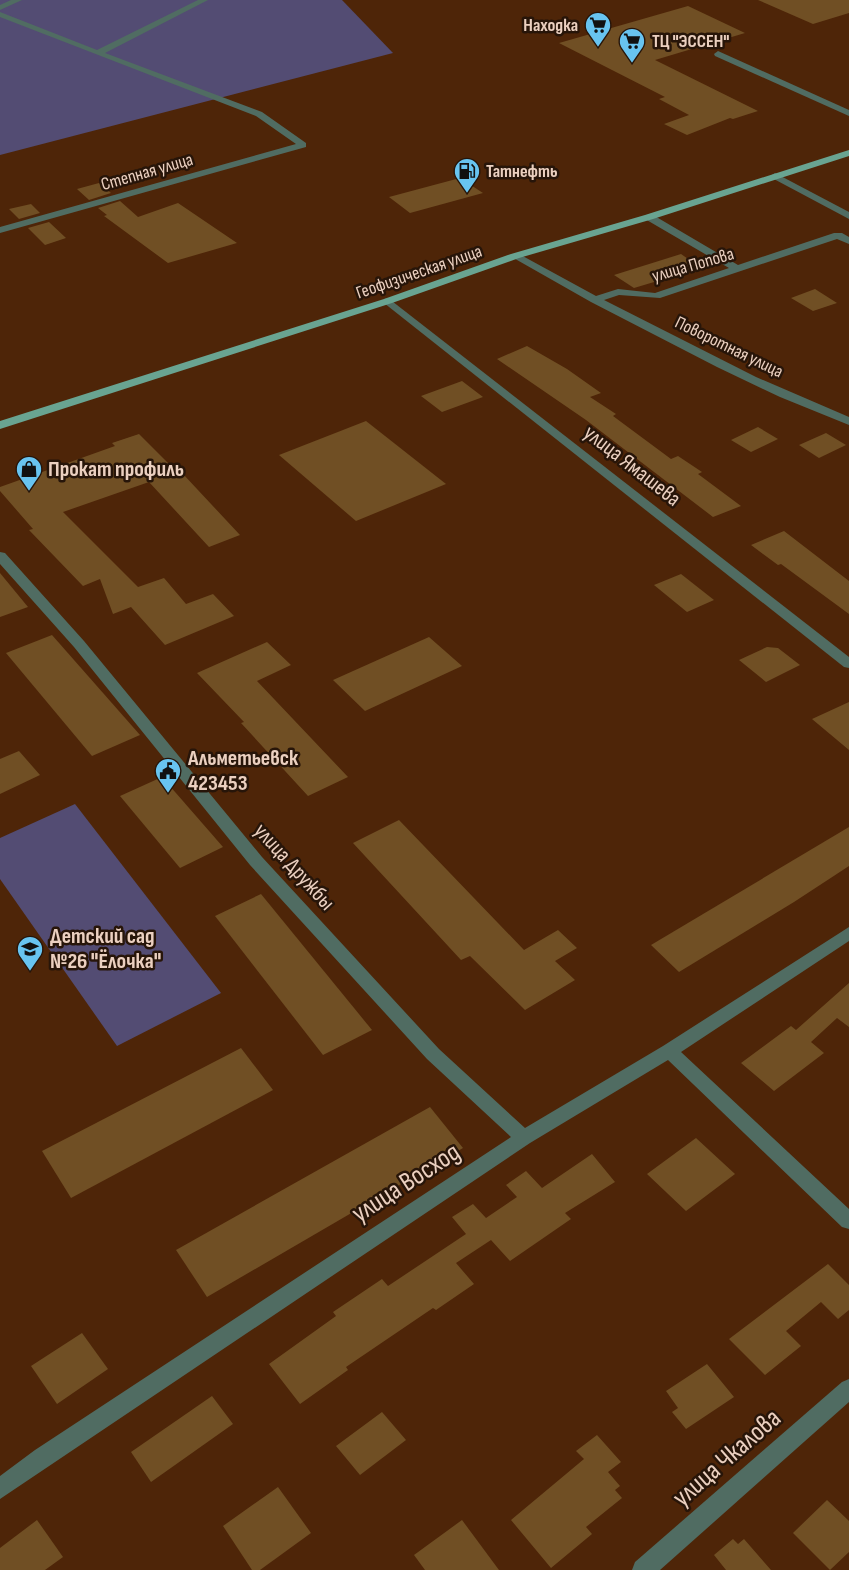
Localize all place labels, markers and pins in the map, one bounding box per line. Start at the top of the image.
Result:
supermarket icon: Находка [583,10,613,48]
place label: Находка [523,15,578,36]
supermarket icon: ТЦ "ЭССЕН" [617,26,647,64]
place label: ТЦ "ЭССЕН" [652,31,730,52]
fuel station icon: Татнефть [452,156,482,194]
place label: Татнефть [486,161,558,182]
shop icon: Прокат профиль [14,454,44,492]
place label: Прокат профиль [48,456,184,483]
place label: Альметьевск 423453 [187,745,299,797]
public building icon: Альметьевск 423453 [153,756,183,794]
place label: Детский сад №26 "Ёлочка" [50,923,161,975]
school or university icon: Детский сад №26 "Ёлочка" [15,934,45,972]

